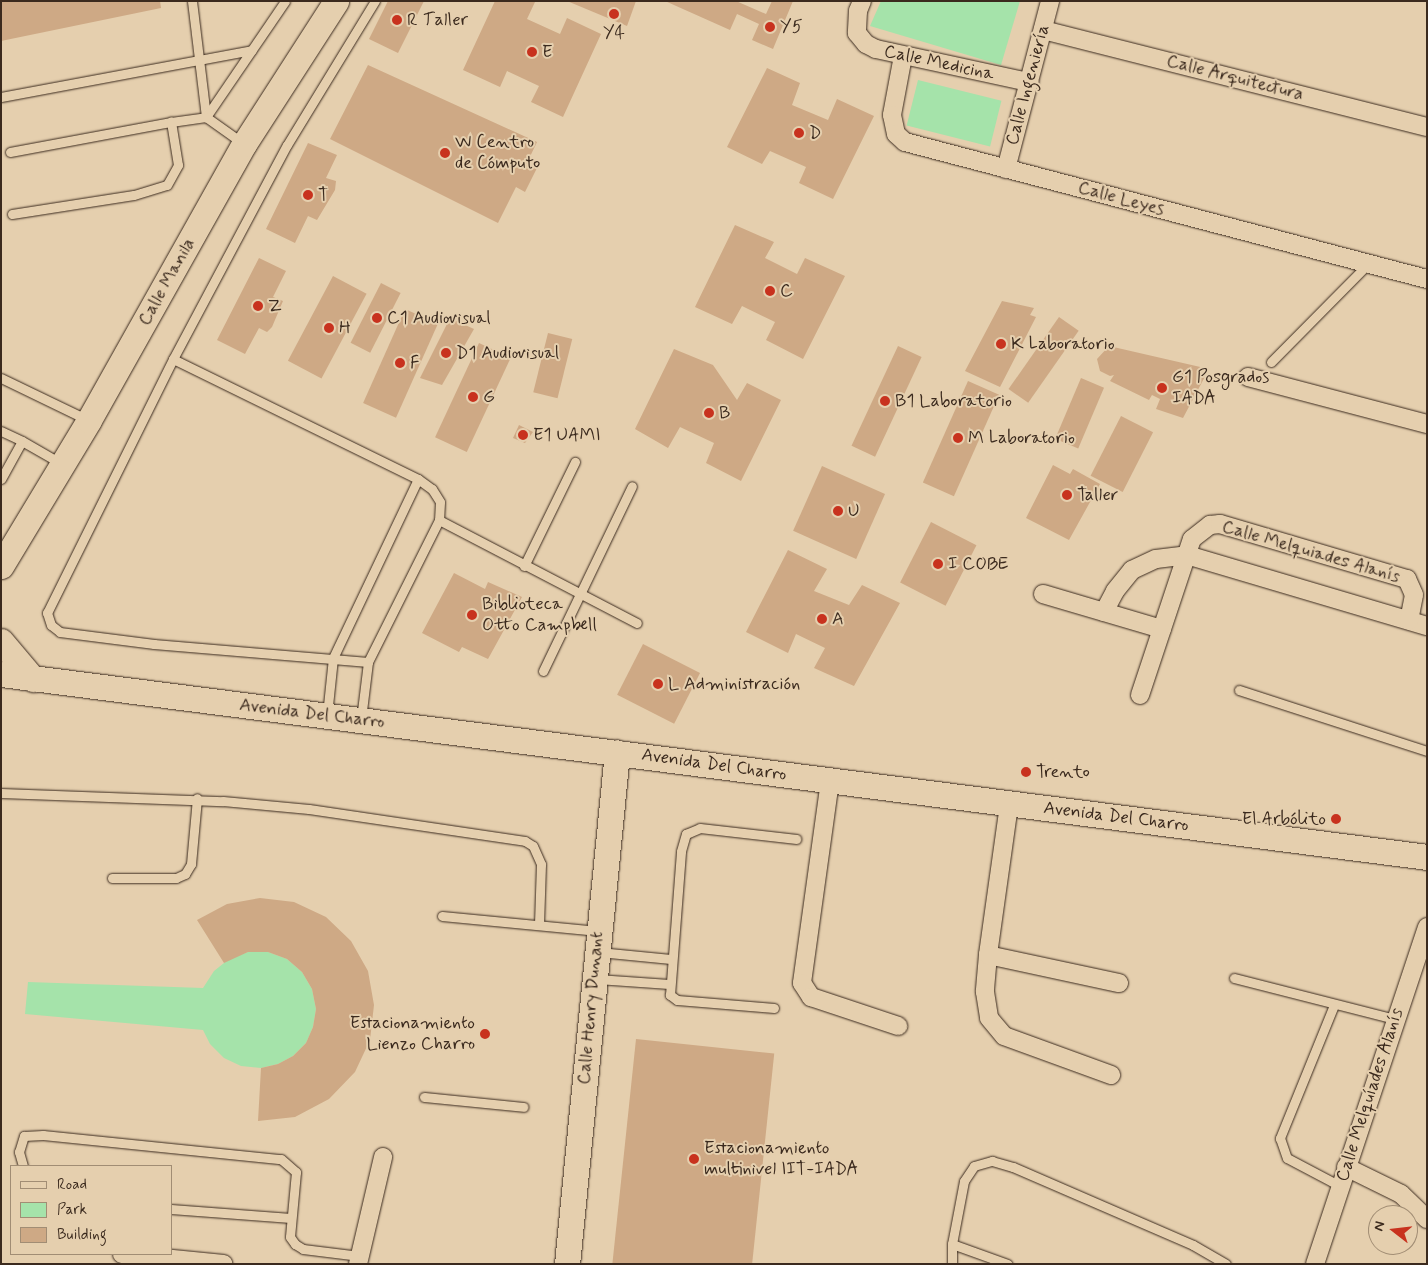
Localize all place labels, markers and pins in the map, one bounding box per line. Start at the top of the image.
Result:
marker: Y4 [608,8,620,20]
place label: R Taller [407,9,464,31]
marker: R Taller [391,14,403,26]
place label: Y5 [780,16,802,38]
marker: Y5 [764,21,776,33]
place label: Y4 [603,22,625,44]
place label: E [542,41,553,63]
marker: E [526,46,538,58]
place label: D [809,122,821,144]
marker: D [793,127,805,139]
place label: W Centro de Cómputo [455,132,543,174]
marker: W Centro de Cómputo [439,147,451,159]
place label: T [318,184,328,206]
marker: T [302,189,314,201]
place label: C [780,280,793,302]
marker: C [764,285,776,297]
place label: Z [268,295,282,317]
marker: Z [252,300,264,312]
place label: C1 Audiovisual [387,307,491,329]
marker: C1 Audiovisual [371,312,383,324]
place label: H [339,317,351,339]
marker: H [323,322,335,334]
place label: K Laboratorio [1011,333,1121,355]
marker: K Laboratorio [995,338,1007,350]
place label: D1 Audiovisual [456,342,559,364]
marker: D1 Audiovisual [440,347,452,359]
place label: F [410,352,420,374]
marker: F [394,357,406,369]
place label: G1 Posgrados IADA [1172,367,1269,409]
marker: G1 Posgrados IADA [1156,382,1168,394]
place label: G [483,386,495,408]
place label: B1 Laboratorio [895,390,1012,412]
marker: G [467,391,479,403]
marker: B1 Laboratorio [879,395,891,407]
place label: B [719,402,730,424]
marker: B [703,407,715,419]
place label: E1 UAMI [533,424,601,446]
place label: M Laboratorio [968,427,1081,449]
marker: E1 UAMI [517,429,529,441]
marker: M Laboratorio [952,432,964,444]
place label: Taller [1077,484,1118,506]
marker: Taller [1061,489,1073,501]
place label: U [848,500,860,522]
marker: U [832,505,844,517]
place label: I COBE [948,553,1011,575]
marker: I COBE [932,558,944,570]
place label: Biblioteca Otto Campbell [482,594,597,636]
place label: A [832,608,844,630]
marker: Biblioteca Otto Campbell [466,609,478,621]
marker: A [816,613,828,625]
place label: L Administración [668,673,802,695]
marker: L Administración [652,678,664,690]
place label: Trento [1036,761,1090,783]
marker: Trento [1020,766,1032,778]
place label: El Arbólito [1240,808,1326,830]
marker: El Arbólito [1330,813,1342,825]
place label: Estacionamiento Lienzo Charro [350,1013,475,1056]
marker: Estacionamiento Lienzo Charro [479,1028,491,1040]
place label: Estacionamiento multinivel IIT-IADA [704,1138,863,1180]
marker: Estacionamiento multinivel IIT-IADA [688,1153,700,1165]

